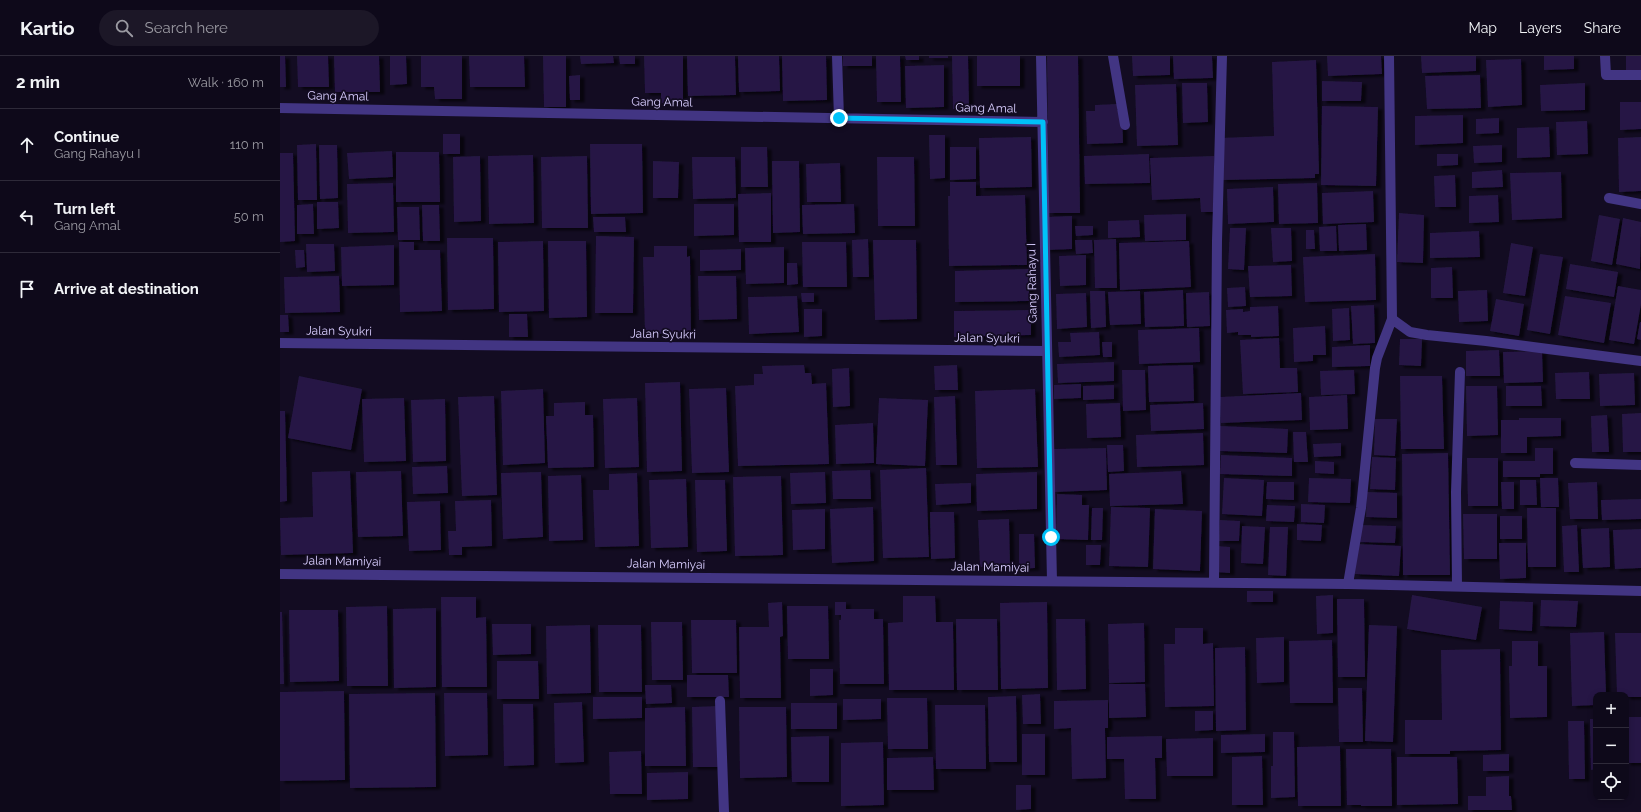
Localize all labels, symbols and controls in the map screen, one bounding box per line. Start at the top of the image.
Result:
search box [99,10,379,46]
text: Kartio [20,17,75,39]
icon: search [113,17,135,39]
text: Search here [145,19,228,37]
text: Map [1469,20,1497,36]
text: Layers [1519,20,1562,36]
text: Share [1584,20,1621,36]
text: 2 min [16,72,60,92]
text: Walk · 160 m [188,75,264,90]
street label: Gang Amal [307,88,369,104]
street label: Gang Amal [631,94,693,110]
street label: Gang Amal [955,100,1017,116]
route end [830,109,848,127]
text: Continue [54,128,119,146]
icon: ahead [16,134,38,156]
text: 110 m [230,137,264,152]
text: Gang Rahayu I [54,146,141,161]
text: Turn left [54,200,115,218]
icon: left [16,206,38,228]
text: 50 m [234,209,264,224]
text: Gang Amal [54,218,120,233]
street label: Gang Rahayu I [1024,243,1040,323]
icon: arrive [16,278,38,300]
text: Arrive at destination [54,280,199,298]
street label: Jalan Syukri [306,323,372,339]
street label: Jalan Syukri [630,326,696,342]
street label: Jalan Syukri [954,330,1020,346]
route start [1042,528,1060,546]
street label: Jalan Mamiyai [303,553,381,569]
street label: Jalan Mamiyai [627,556,705,572]
street label: Jalan Mamiyai [951,559,1029,575]
map controls [1593,692,1629,800]
button: + [1593,692,1629,728]
button: − [1593,728,1629,764]
button: locate [1593,764,1629,800]

